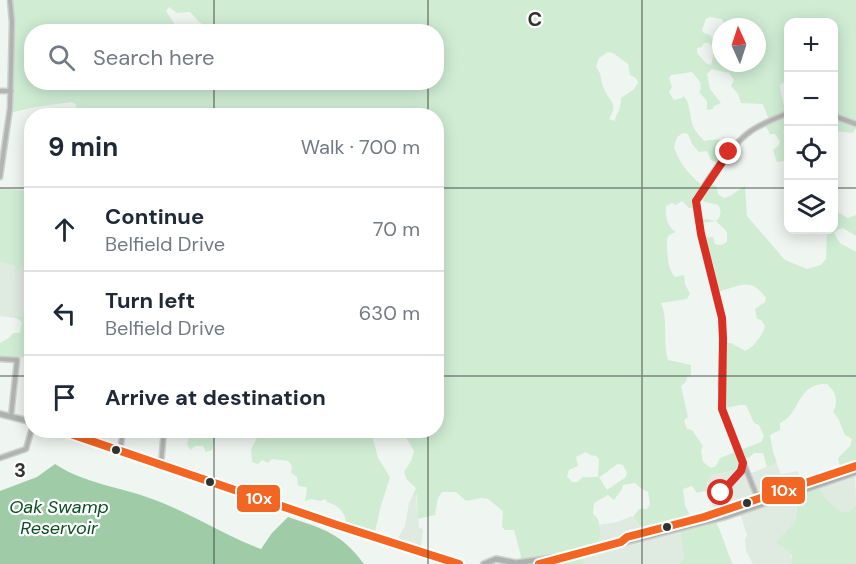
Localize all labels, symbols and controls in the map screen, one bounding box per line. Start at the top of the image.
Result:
text: C [528,6,542,32]
north arrow [712,18,766,72]
map controls [784,18,838,234]
button: + [784,18,838,72]
search box [24,24,444,90]
icon: search [45,41,78,74]
text: Search here [93,43,214,72]
button: − [784,72,838,126]
button: locate [784,126,838,180]
text: 9 min [48,130,118,164]
text: Walk · 700 m [301,134,420,160]
route end [715,138,741,164]
button: layers [784,180,838,234]
text: Continue [105,202,204,231]
icon: ahead [48,213,81,246]
text: 70 m [373,216,420,242]
text: Belfield Drive [105,231,225,257]
text: Turn left [105,286,195,315]
icon: left [48,297,81,330]
text: 630 m [359,300,420,326]
text: Belfield Drive [105,315,225,341]
icon: arrive [48,381,81,414]
text: Arrive at destination [105,383,326,412]
unlabelled marker [110,444,122,456]
text: 3 [14,457,26,483]
unlabelled marker [204,476,216,488]
line badge: 10x [761,476,806,505]
route start [707,479,733,505]
text: 10x [771,480,797,501]
line badge: 10x [236,484,281,513]
text: 10x [246,488,272,509]
water label: Oak Swamp Reservoir [9,495,109,540]
unlabelled marker [741,497,753,509]
unlabelled marker [661,521,673,533]

